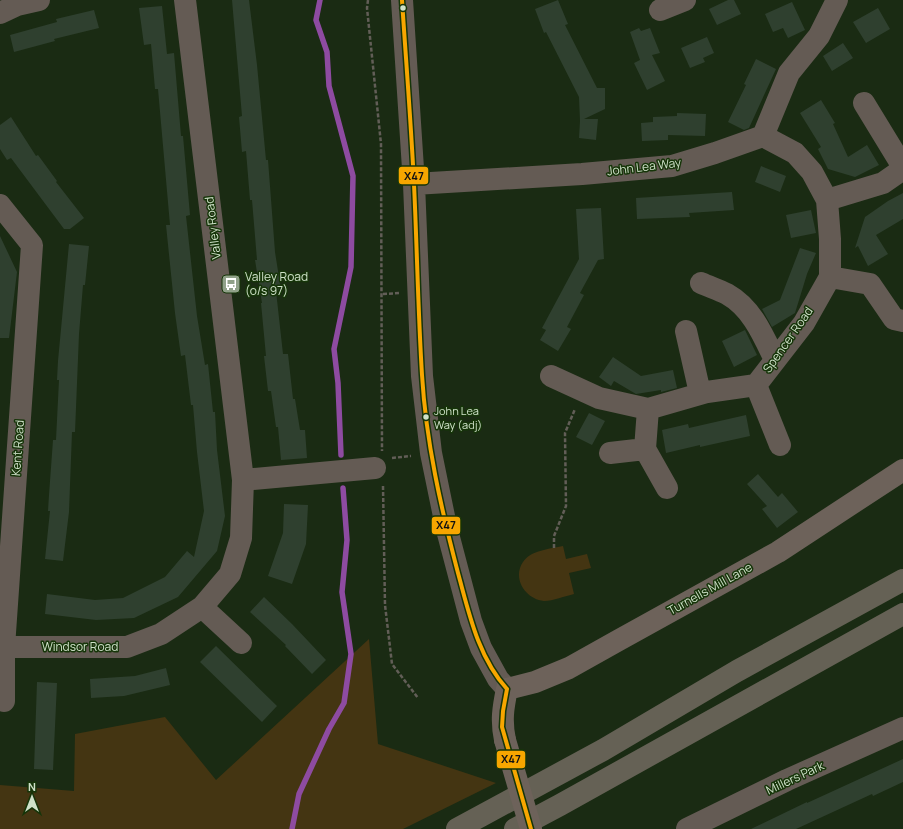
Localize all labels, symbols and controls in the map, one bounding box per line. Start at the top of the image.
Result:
unlabelled marker [398,3,408,13]
street label: John Lea Way [606,153,683,179]
line badge: X47 [398,166,429,185]
text: X47 [404,168,424,183]
street label: Valley Road [200,196,225,260]
place label: Valley Road (o/s 97) [245,268,308,299]
bus stop icon: Valley Road (o/s 97) [220,273,242,295]
street label: Spencer Road [759,303,817,376]
place label: John Lea Way (adj) [434,403,482,432]
marker: John Lea Way (adj) [421,412,431,422]
street label: Kent Road [7,419,28,477]
line badge: X47 [431,516,461,535]
text: X47 [436,517,456,532]
street label: Turnells Mill Lane [664,558,755,619]
street label: Windsor Road [42,638,118,655]
line badge: X47 [496,750,526,769]
text: X47 [501,751,521,766]
street label: Millers Park [763,756,828,798]
north arrow [12,777,52,817]
text: N [28,779,36,794]

